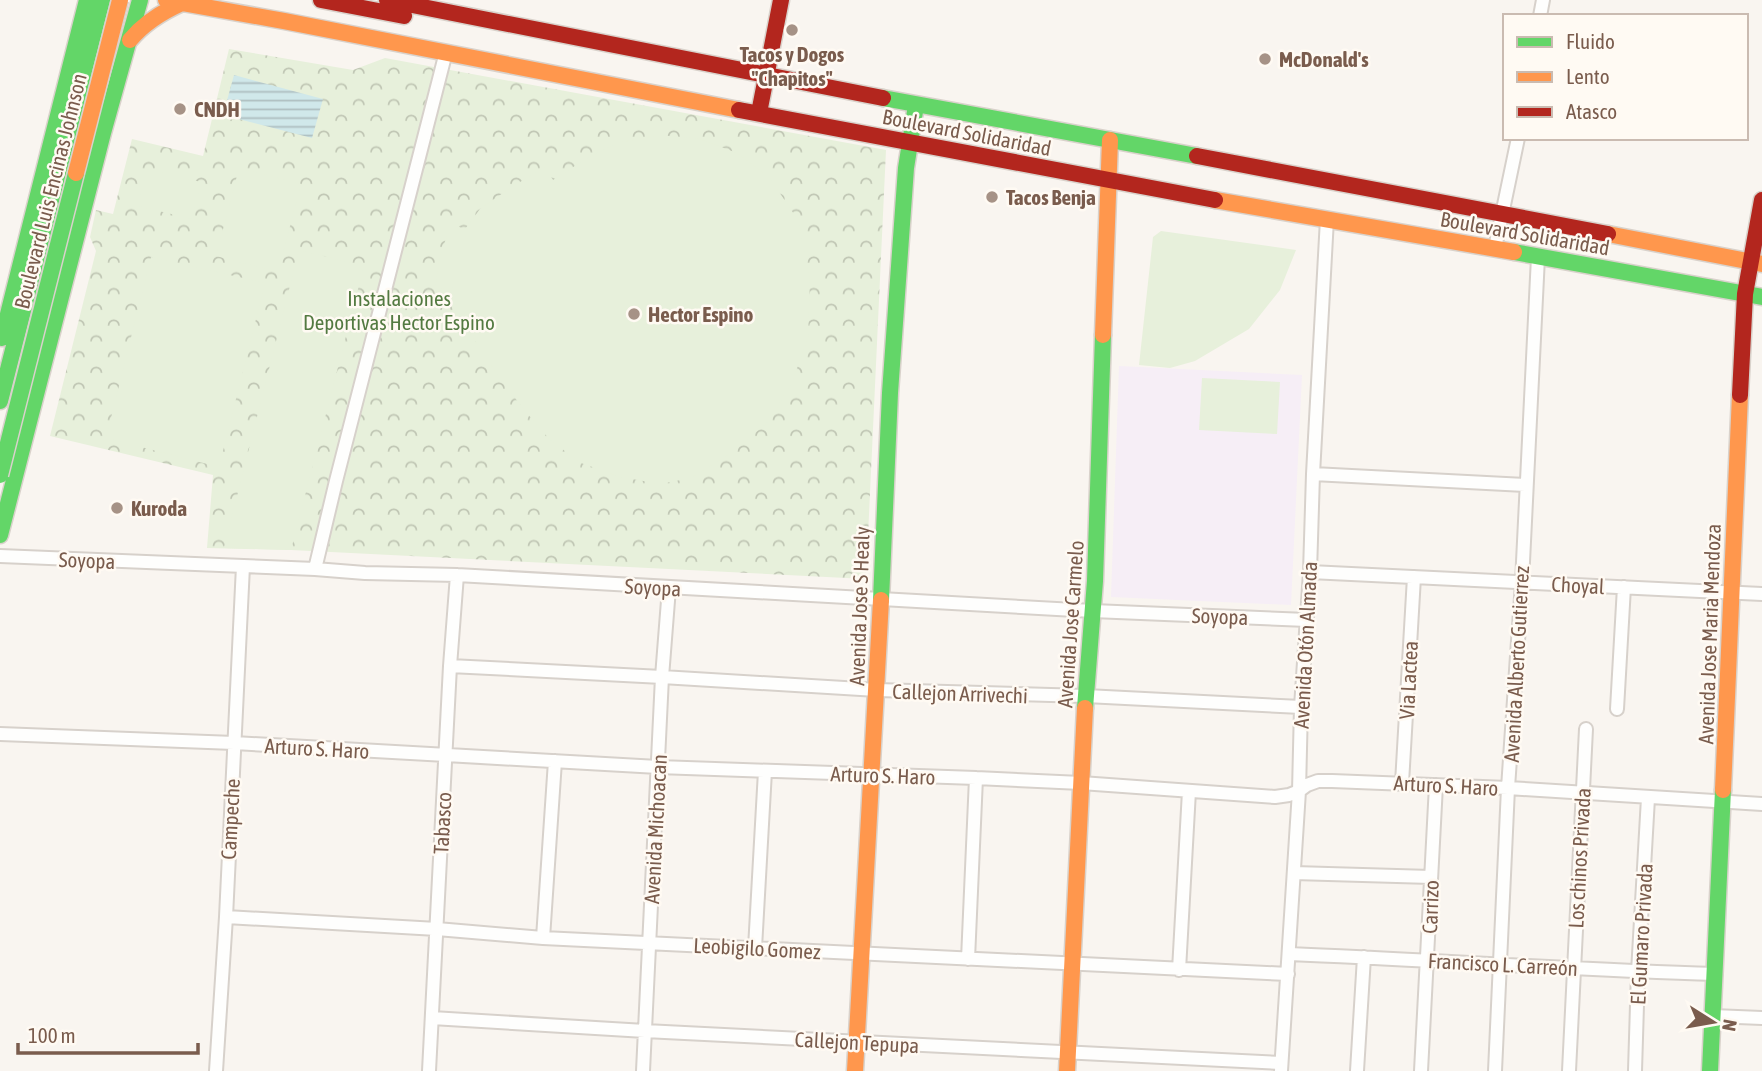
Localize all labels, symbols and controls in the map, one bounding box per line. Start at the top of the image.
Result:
legend [1503,14,1748,140]
marker: Tacos y Dogos "Chapitos" [784,22,800,38]
text: Fluido [1566,29,1615,53]
place label: Tacos y Dogos "Chapitos" [740,42,845,90]
place label: McDonald's [1279,47,1369,71]
marker: McDonald's [1257,51,1273,67]
text: Lento [1566,64,1610,88]
street label: Boulevard Luis Encinas Johnson [9,71,91,311]
place label: CNDH [194,97,240,121]
text: Atasco [1566,99,1617,123]
marker: CNDH [172,101,188,117]
street label: Boulevard Solidaridad [881,104,1053,160]
place label: Tacos Benja [1006,185,1096,209]
marker: Tacos Benja [984,189,1000,205]
street label: Boulevard Solidaridad [1439,206,1611,260]
park label: Instalaciones Deportivas Hector Espino [303,286,495,334]
place label: Hector Espino [648,302,754,326]
marker: Hector Espino [626,306,642,322]
place label: Kuroda [131,496,187,520]
marker: Kuroda [109,500,125,516]
street label: Avenida Jose Maria Mendoza [1693,523,1725,745]
street label: Avenida Jose S Healy [844,526,874,686]
street label: Avenida Jose Carmelo [1052,540,1088,708]
street label: Soyopa [58,547,116,573]
street label: Avenida Otón Almada [1289,561,1321,729]
street label: Avenida Alberto Gutierrez [1499,565,1533,763]
street label: Choyal [1551,572,1606,598]
street label: Soyopa [624,574,682,600]
street label: Soyopa [1191,603,1249,629]
street label: Via Lactea [1394,640,1422,720]
street label: Callejon Arrivechi [892,679,1028,707]
street label: Arturo S. Haro [264,733,370,763]
street label: Avenida Michoacan [639,753,671,905]
street label: Arturo S. Haro [830,761,936,789]
street label: Arturo S. Haro [1393,770,1499,800]
street label: Campeche [216,778,244,860]
street label: Los chinos Privada [1563,787,1595,929]
street label: Tabasco [428,791,456,855]
street label: El Gumaro Privada [1625,863,1657,1005]
street label: Carrizo [1417,880,1443,934]
street label: Leobigilo Gomez [693,933,822,963]
street label: Francisco L. Carreón [1427,948,1579,980]
north arrow [1678,987,1748,1057]
scale bar [18,1012,198,1056]
text: N [1718,1018,1742,1033]
text: 100 m [28,1023,76,1047]
street label: Callejon Tepupa [794,1027,920,1057]

